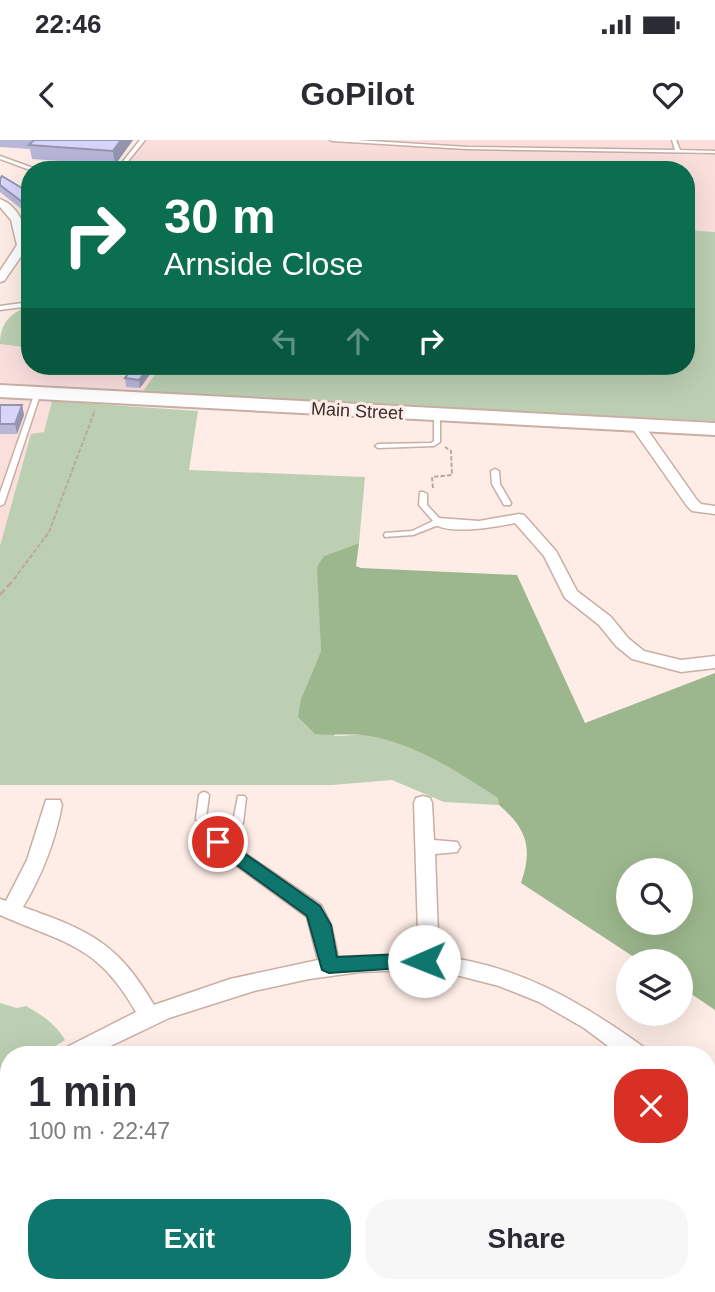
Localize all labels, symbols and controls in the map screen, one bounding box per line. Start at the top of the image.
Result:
text: 22:46 [35,9,102,39]
icon: back [28,76,66,114]
text: GoPilot [301,76,414,112]
icon: heart [649,76,687,114]
icon: right [49,189,140,280]
text: 30 m [164,189,276,243]
text: Arnside Close [164,246,363,282]
icon: left [266,322,304,360]
icon: ahead [339,322,377,360]
icon: right [412,322,450,360]
street label: Main Street [311,399,403,423]
pin [188,812,248,872]
icon: arrive [199,823,237,861]
map controls [616,858,693,1026]
button: search [616,858,693,935]
position arrow [387,924,461,998]
button: layers [616,949,693,1026]
text: 1 min [28,1068,138,1115]
button: close [614,1069,688,1143]
text: 100 m · 22:47 [28,1118,170,1144]
button: Exit [28,1199,351,1279]
button: Share [365,1199,688,1279]

